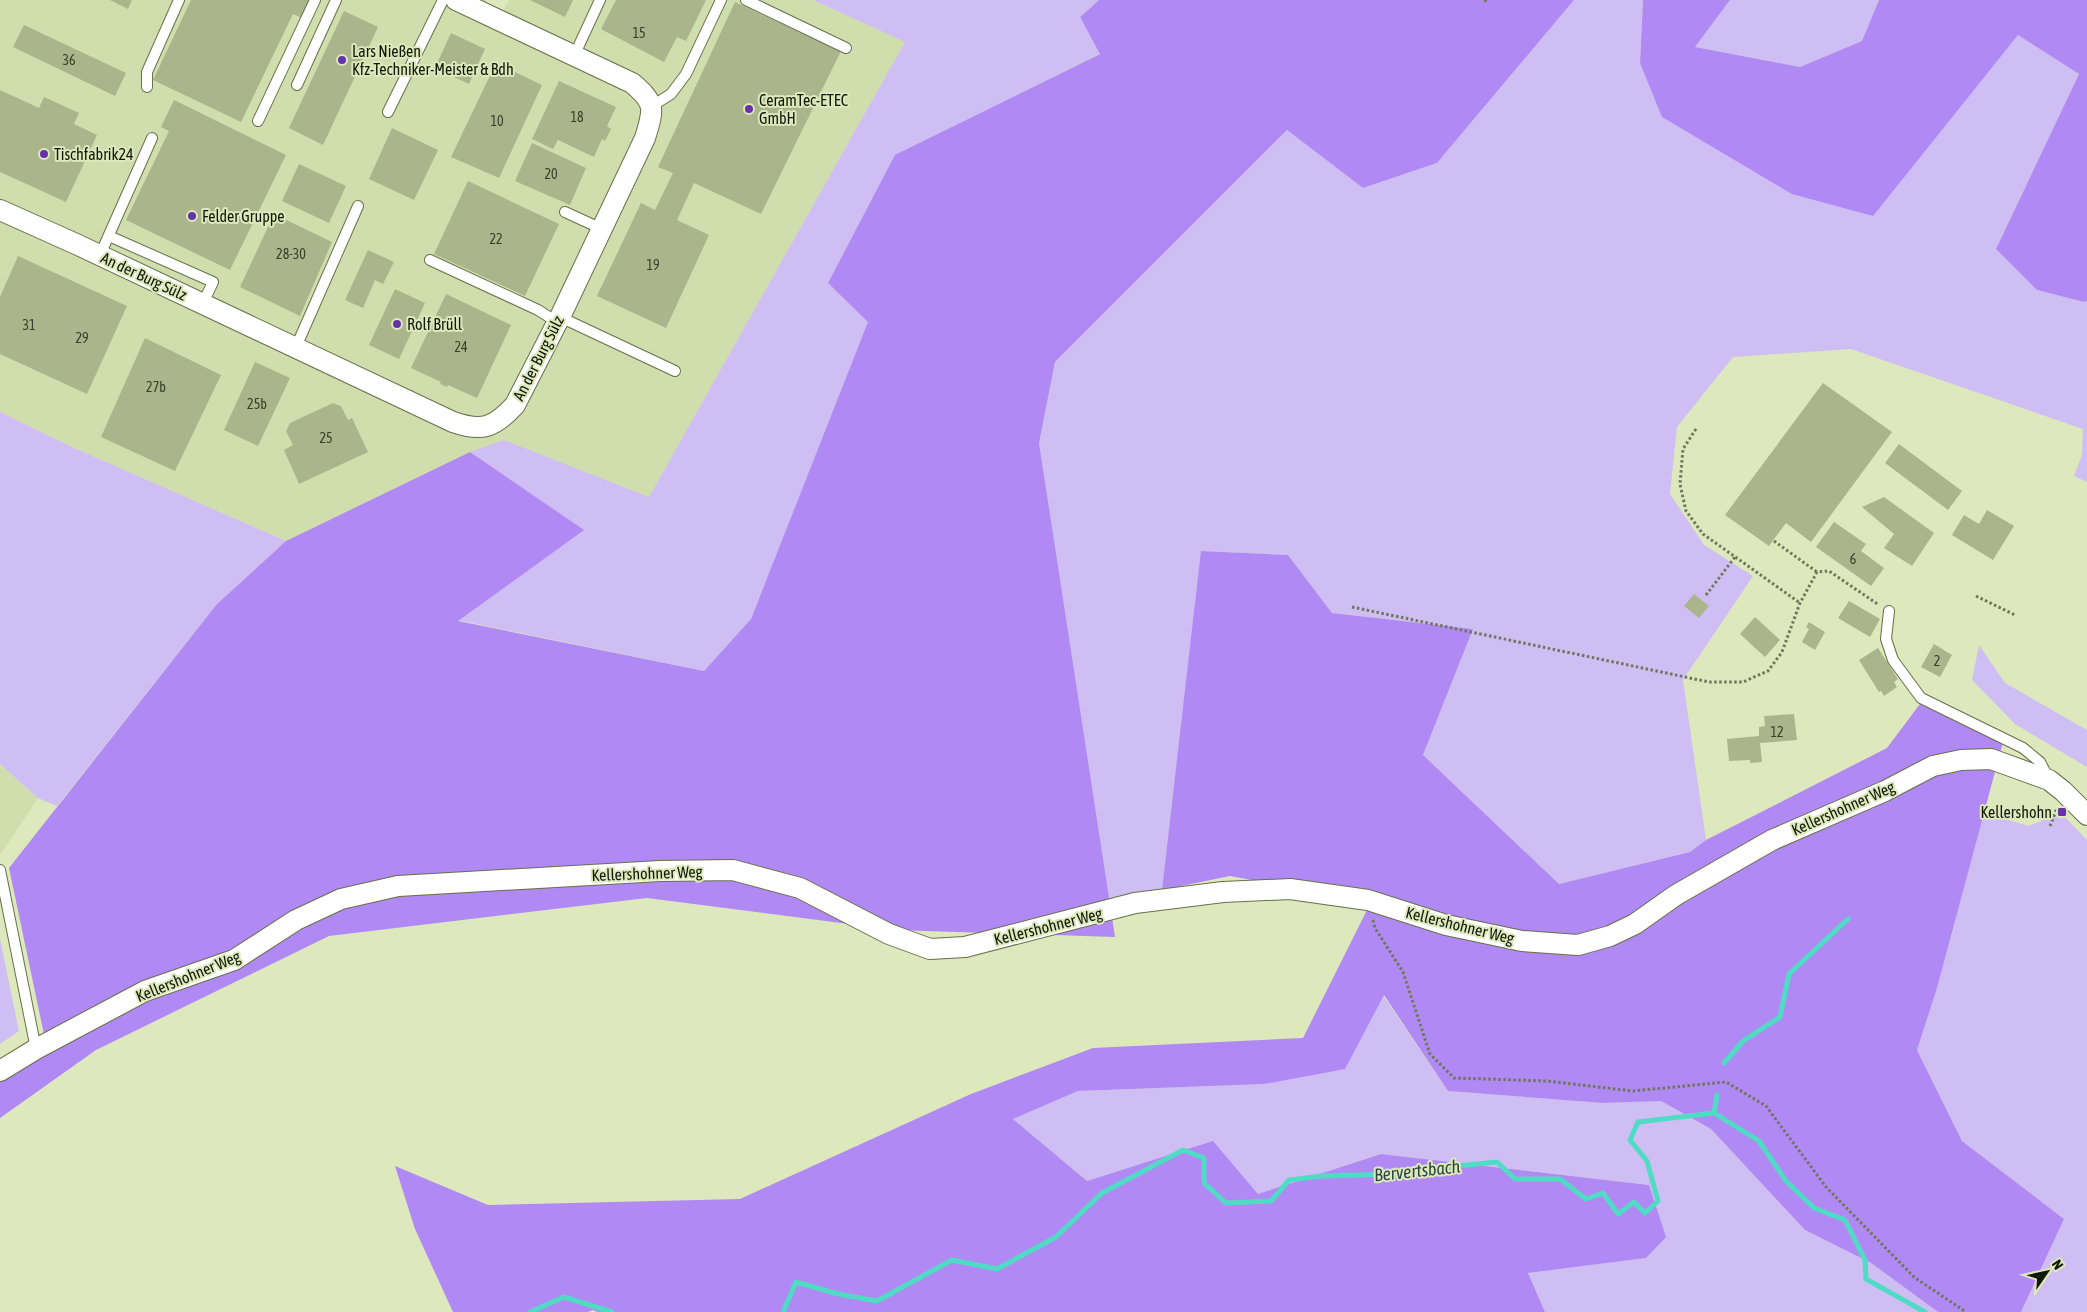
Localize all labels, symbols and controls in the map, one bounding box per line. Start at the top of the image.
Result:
house number: 15 [632,25,646,41]
place label: Lars Nießen Kfz-Techniker-Meister & Bdh [352,42,514,78]
house number: 36 [62,52,76,68]
marker: Lars Nießen Kfz-Techniker-Meister & Bdh [336,54,348,66]
place label: CeramTec-ETEC GmbH [759,91,848,127]
marker: CeramTec-ETEC GmbH [743,103,755,115]
house number: 18 [570,109,584,125]
house number: 10 [490,113,504,129]
place label: Tischfabrik24 [54,145,134,163]
marker: Tischfabrik24 [38,148,50,160]
house number: 20 [544,166,558,182]
place label: Felder Gruppe [202,207,285,226]
marker: Felder Gruppe [186,210,198,222]
house number: 22 [489,231,503,247]
house number: 28-30 [276,246,306,262]
street label: An der Burg Sülz [98,248,190,305]
house number: 19 [646,257,660,273]
street label: An der Burg Sülz [509,312,568,404]
place label: Rolf Brüll [407,315,463,333]
house number: 31 [22,317,36,333]
marker: Rolf Brüll [391,318,403,330]
house number: 29 [75,330,89,346]
house number: 24 [454,339,468,355]
house number: 27b [146,379,166,395]
house number: 25b [247,396,267,412]
house number: 25 [319,430,333,446]
house number: 6 [1850,551,1857,567]
house number: 2 [1934,653,1940,669]
house number: 12 [1770,724,1784,740]
street label: Kellershohner Weg [1789,777,1898,840]
place label: Kellershohn [1980,803,2052,821]
marker: Kellershohn [2056,806,2068,818]
street label: Kellershohner Weg [591,862,703,885]
street label: Kellershohner Weg [1404,903,1516,948]
street label: Kellershohner Weg [992,904,1104,949]
street label: Kellershohner Weg [133,947,243,1006]
water label: Bervertsbach [1373,1156,1461,1185]
north arrow [2022,1247,2072,1297]
text: N [2049,1257,2067,1273]

